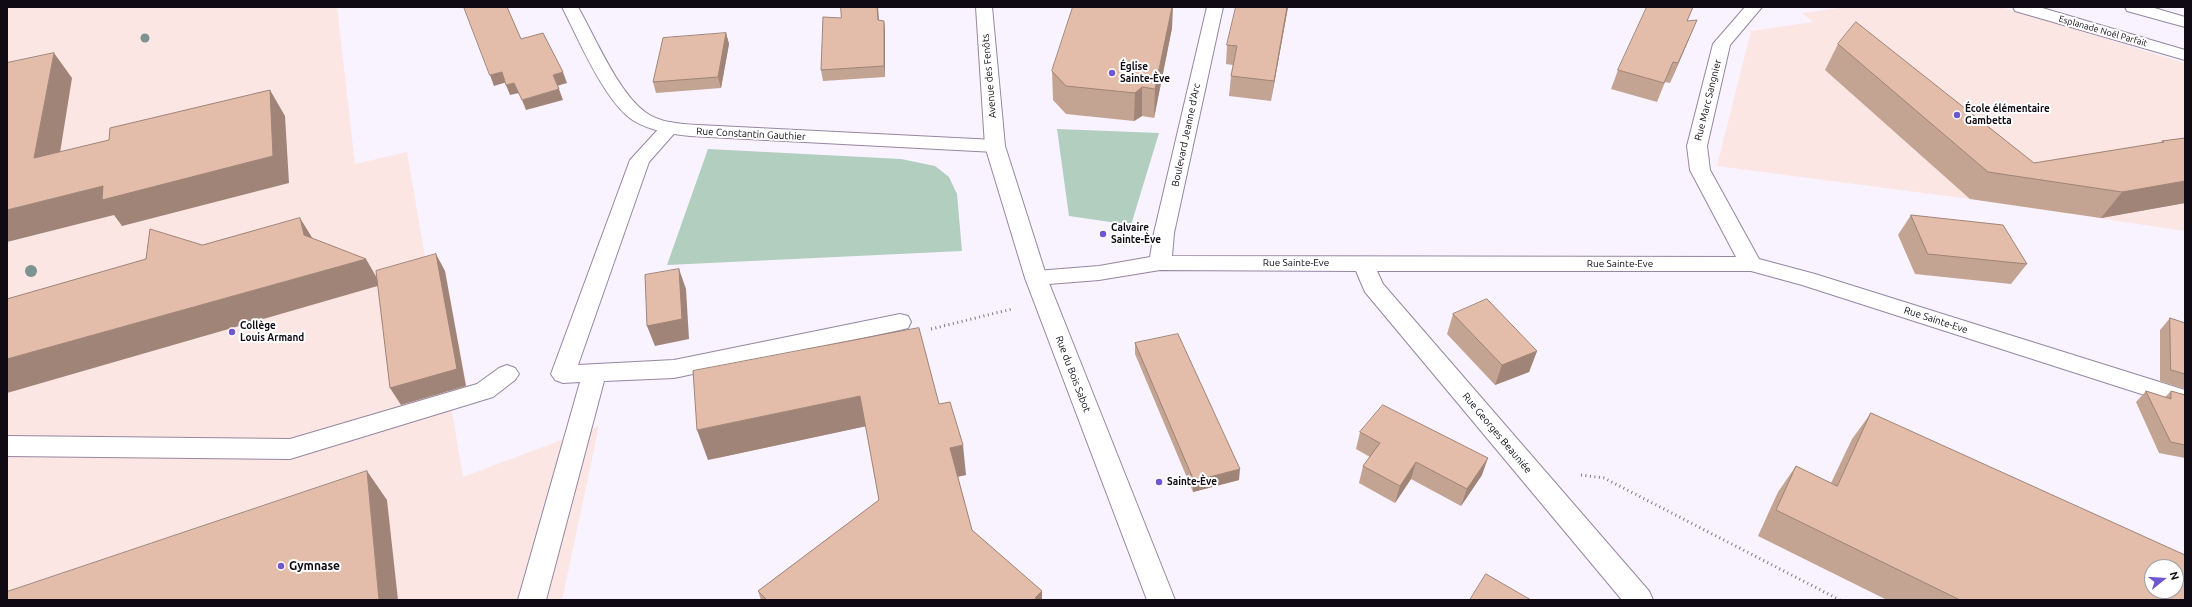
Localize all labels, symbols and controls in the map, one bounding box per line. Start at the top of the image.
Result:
street label: Esplanade Noël Parfait [2058,13,2148,49]
street label: Avenue des Fenôts [979,33,999,119]
street label: Rue Marc Sangnier [1692,58,1724,142]
place label: Église Sainte-Ève [1120,61,1170,84]
marker: Église Sainte-Ève [1107,68,1117,78]
street label: Boulevard Jeanne d'Arc [1169,82,1203,188]
place label: École élémentaire Gambetta [1965,103,2050,126]
marker: École élémentaire Gambetta [1952,110,1962,120]
street label: Rue Constantin Gauthier [696,125,806,143]
place label: Calvaire Sainte-Ève [1111,222,1161,246]
marker: Calvaire Sainte-Ève [1098,229,1108,239]
street label: Rue Sainte-Eve [1263,257,1329,269]
street label: Rue Sainte-Eve [1587,258,1653,270]
street label: Rue Sainte-Eve [1903,304,1969,336]
place label: Collège Louis Armand [240,320,304,344]
marker: Collège Louis Armand [227,327,237,337]
street label: Rue du Bois Sabot [1053,334,1093,414]
street label: Rue Georges Beauniée [1460,390,1534,476]
place label: Sainte-Ève [1167,476,1217,488]
marker: Sainte-Ève [1154,477,1164,487]
place label: Gymnase [289,559,340,573]
north arrow [2144,559,2184,599]
marker: Gymnase [276,561,286,571]
text: N [2168,570,2181,581]

